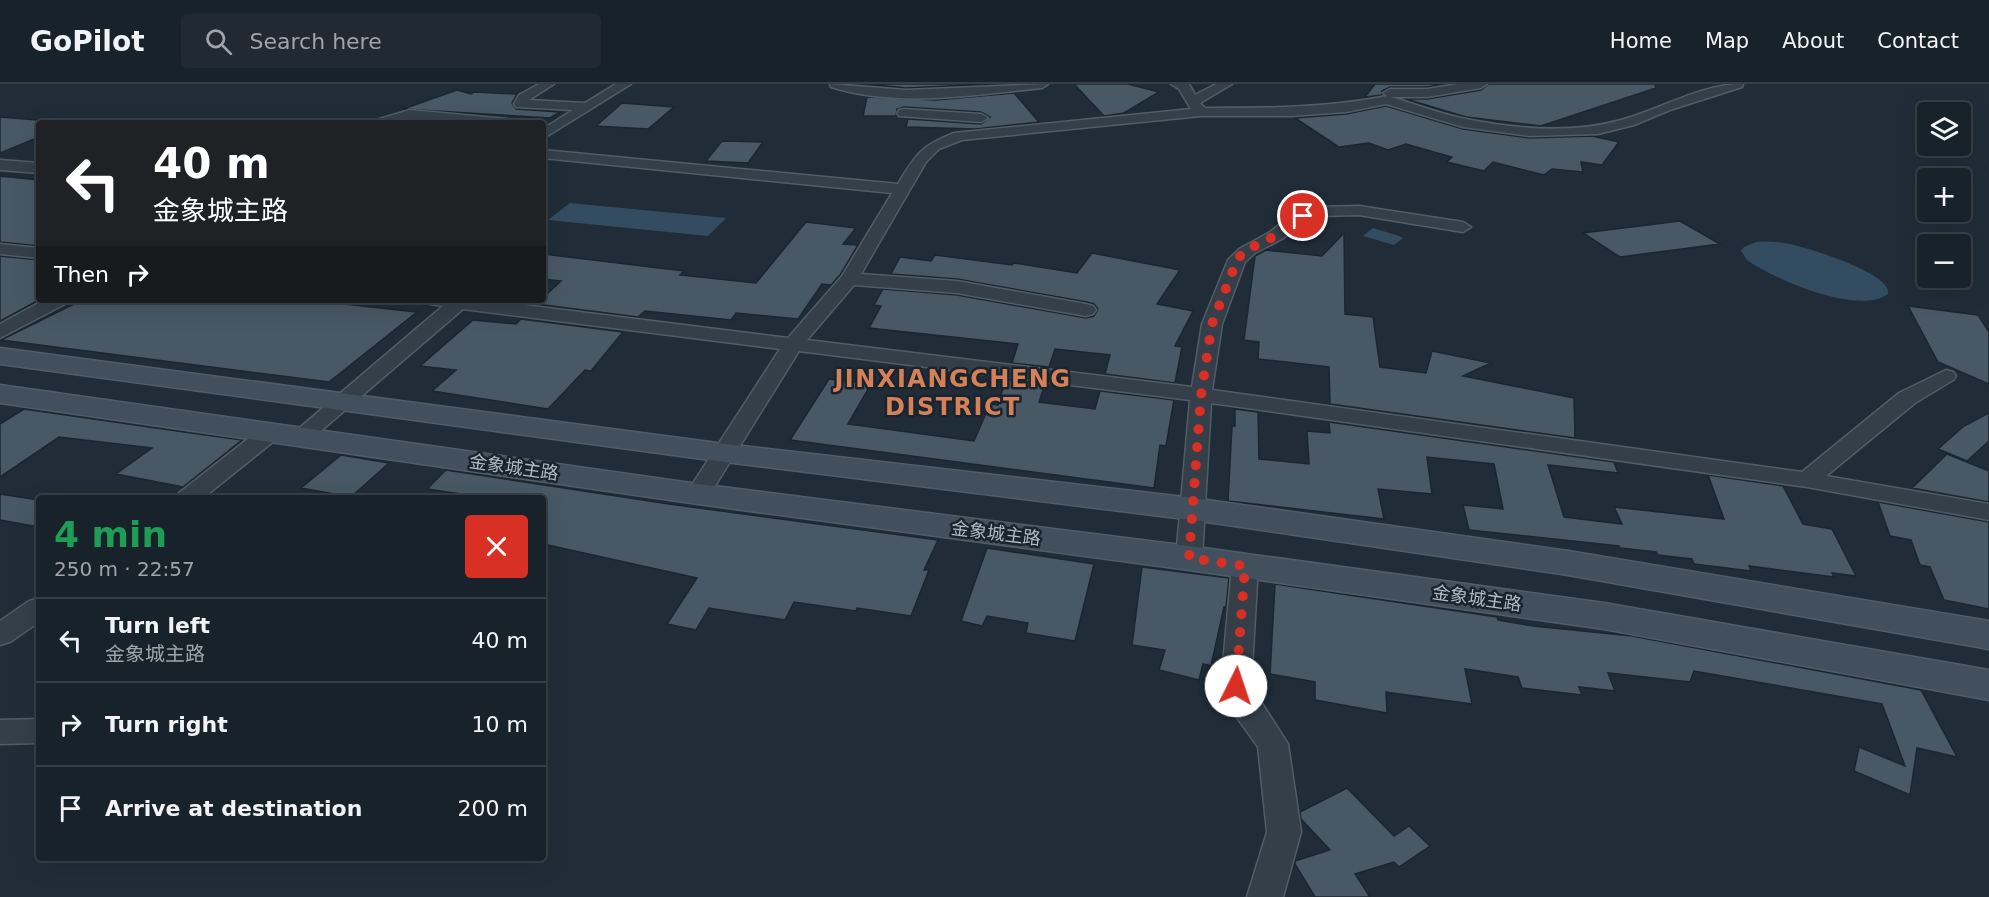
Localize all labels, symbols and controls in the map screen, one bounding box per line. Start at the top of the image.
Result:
search box [181,14,601,68]
text: GoPilot [30,25,145,58]
icon: search [202,25,235,58]
text: Search here [250,29,382,54]
text: Home [1610,29,1672,53]
text: Map [1705,29,1749,53]
text: About [1782,29,1844,53]
text: Contact [1877,29,1959,53]
map controls [1917,102,1971,288]
button: layers [1917,102,1971,156]
text: 40 m [153,139,270,188]
icon: left [54,144,132,222]
button: + [1917,168,1971,222]
pin [1277,190,1328,241]
text: 金象城主路 [153,195,288,226]
icon: arrive [1286,199,1319,232]
button: − [1917,234,1971,288]
icon: right [121,258,154,291]
text: Then [54,262,109,287]
district label: JINXIANGCHENG DISTRICT [832,365,1072,421]
street label: 金象城主路 [468,450,560,484]
text: 4 min [54,514,167,555]
button: close [465,515,528,578]
street label: 金象城主路 [950,517,1042,549]
text: 250 m · 22:57 [54,557,195,581]
street label: 金象城主路 [1431,581,1523,615]
text: Turn left [105,613,210,638]
icon: left [54,624,87,657]
text: 40 m [472,628,528,653]
text: 金象城主路 [105,642,205,666]
position arrow [1204,654,1268,718]
icon: right [54,708,87,741]
text: Turn right [105,712,228,737]
text: 10 m [472,712,528,737]
icon: arrive [54,792,87,825]
text: Arrive at destination [105,796,362,821]
text: 200 m [458,796,528,821]

